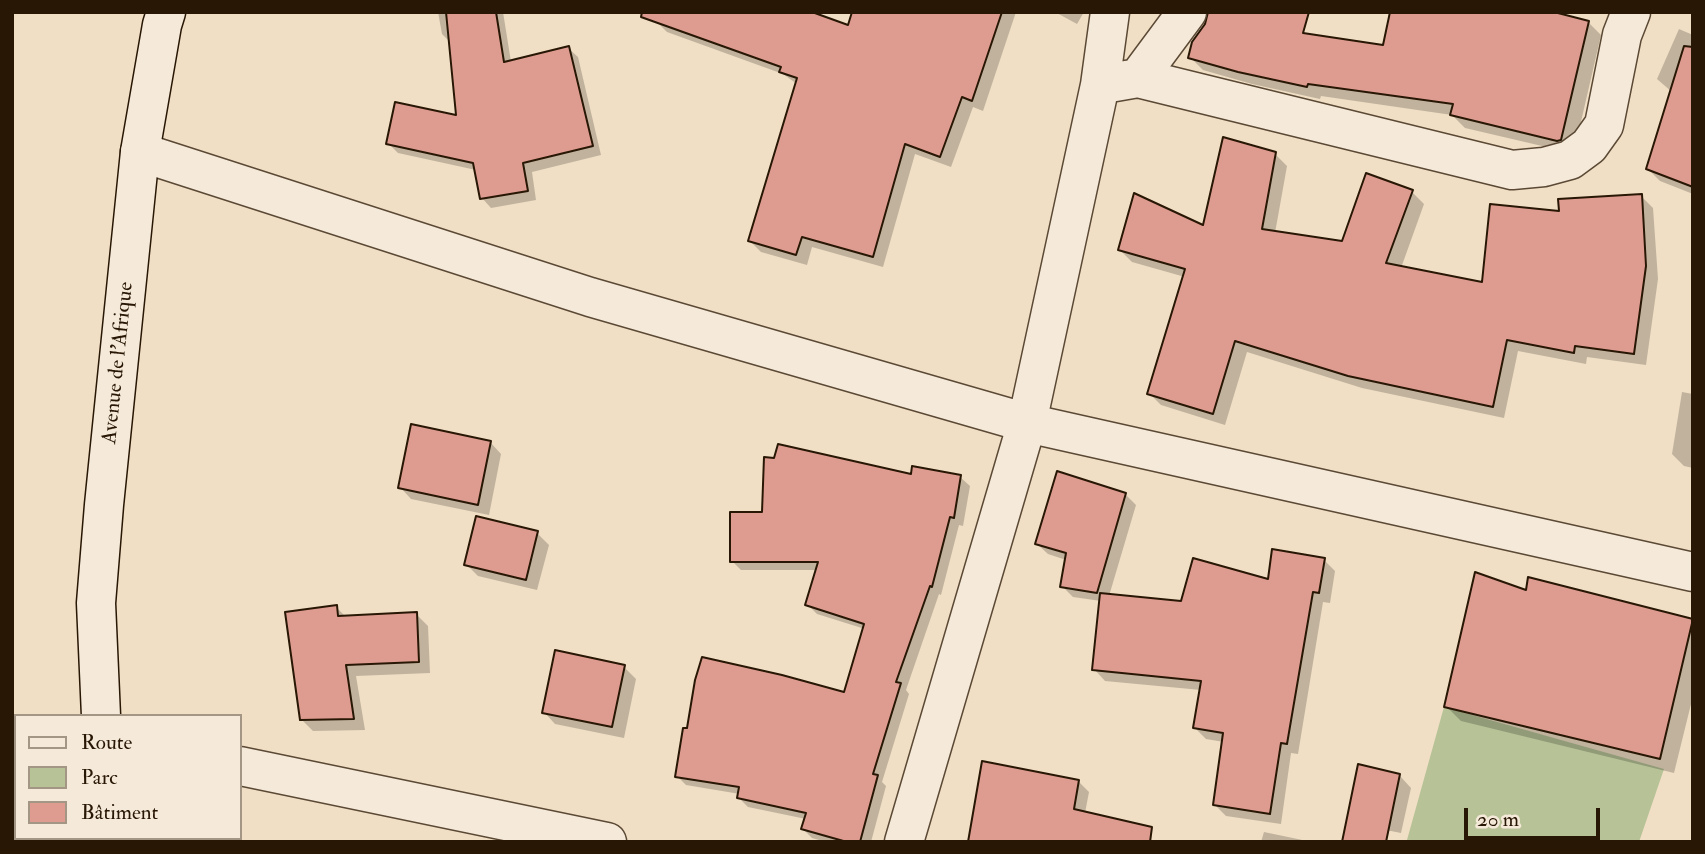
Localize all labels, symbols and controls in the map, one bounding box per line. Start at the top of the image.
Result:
street label: Avenue de l'Afrique [98,281,140,445]
legend [14,714,242,840]
text: Route [81,729,132,756]
text: Parc [81,764,118,791]
scale bar [1467,794,1604,838]
text: Bâtiment [81,799,158,826]
text: 20 m [1477,806,1519,833]

